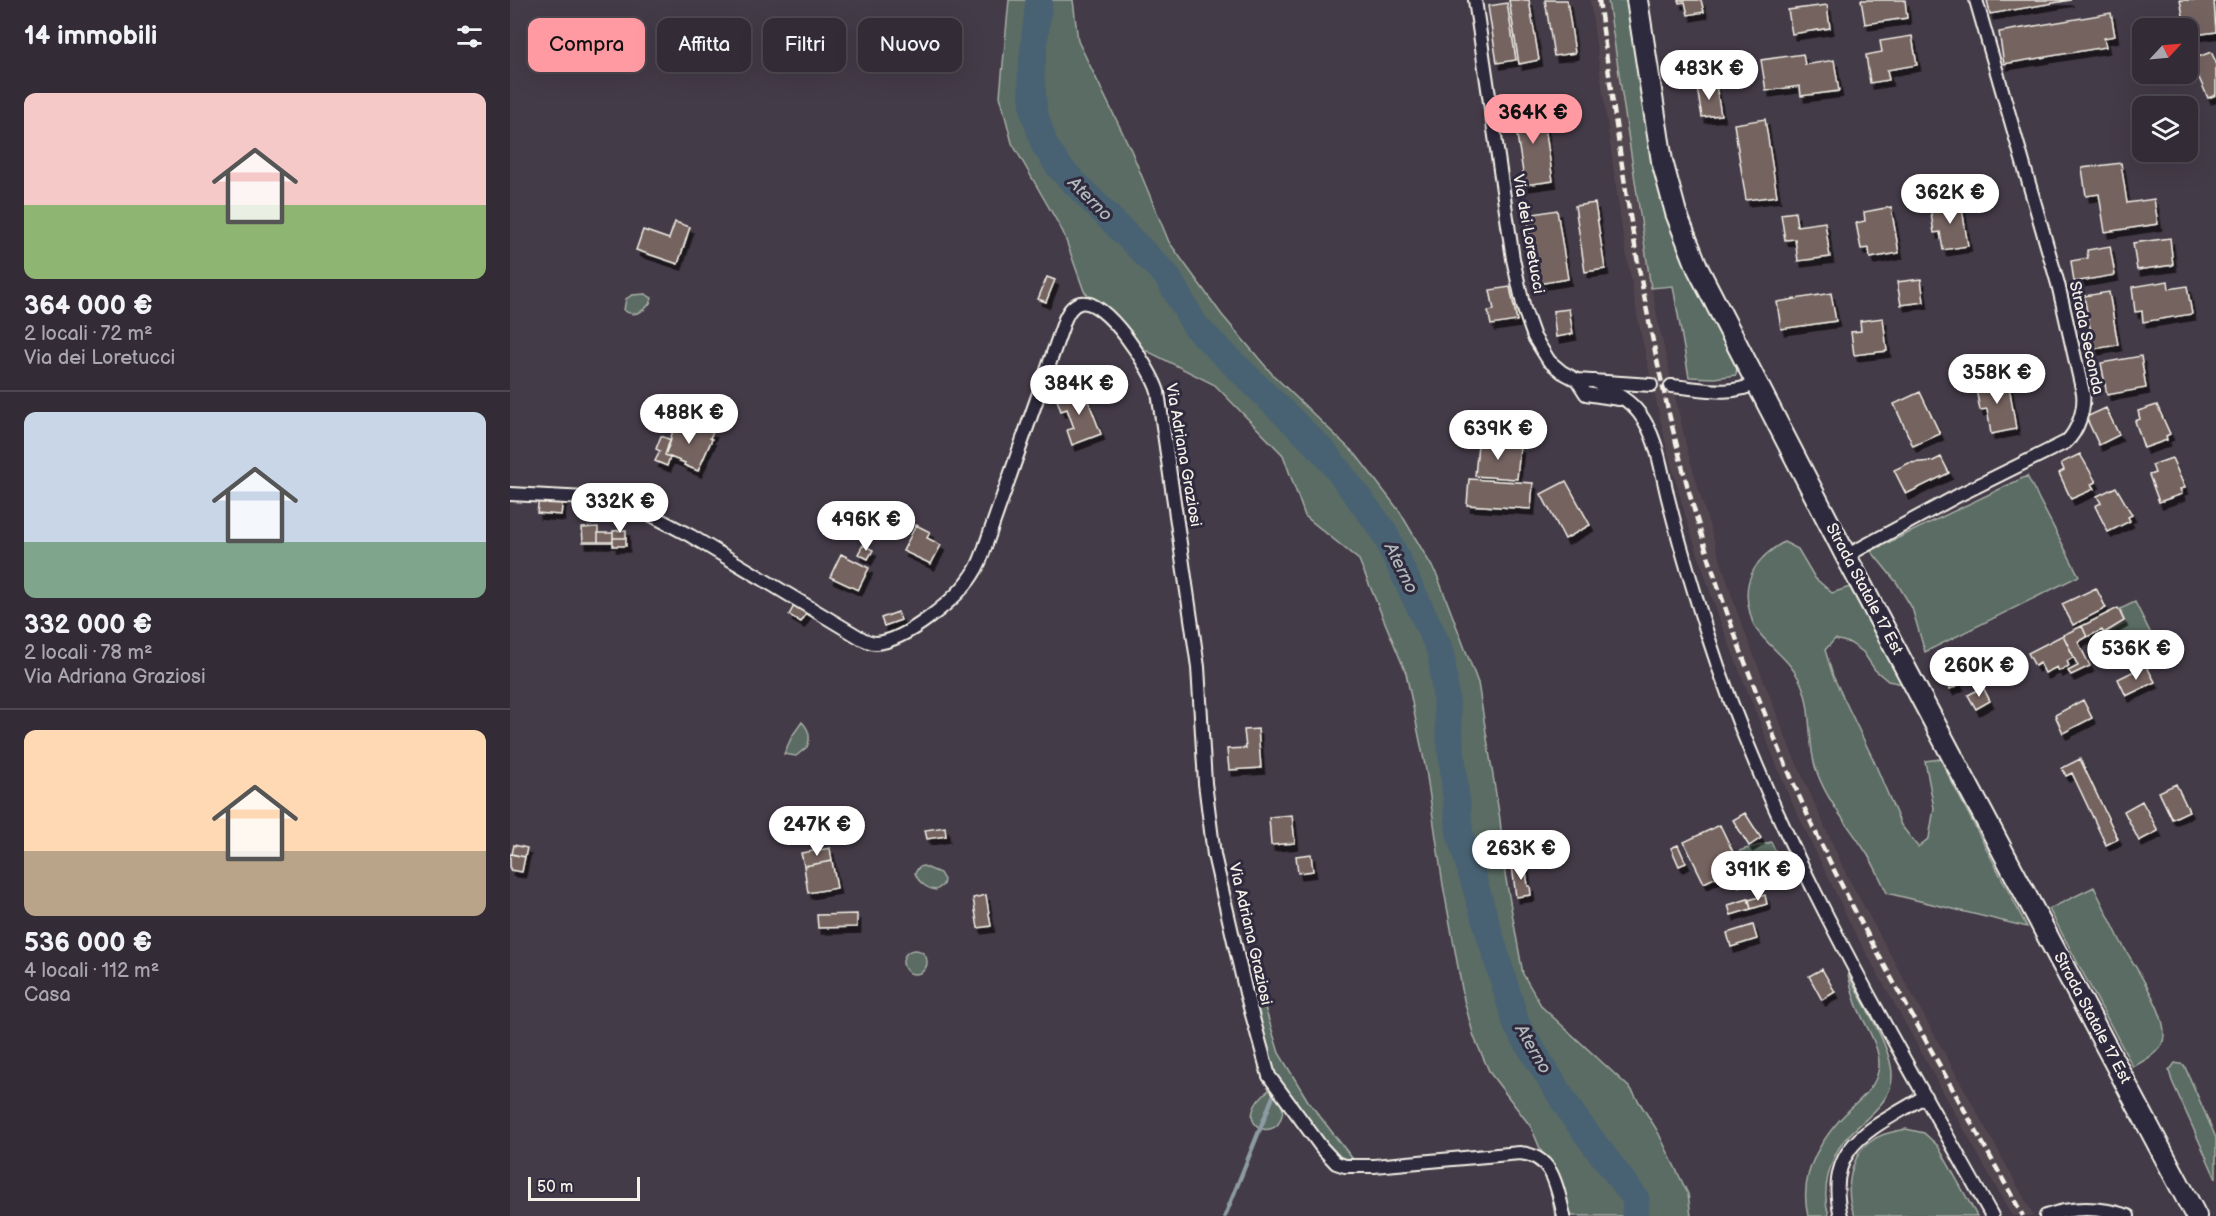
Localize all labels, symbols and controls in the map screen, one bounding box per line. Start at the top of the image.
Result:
chip: Compra [528,18,645,72]
chip: Affitta [657,18,751,72]
chip: Filtri [763,18,846,72]
chip: Nuovo [858,18,962,72]
north arrow [2132,18,2198,84]
map controls [2132,18,2198,162]
icon: filters [453,20,486,53]
text: 14 immobili [24,21,157,52]
pin: 483K € [1660,50,1758,101]
text: 483K € [1674,57,1744,81]
pin: 364K € [1484,94,1582,145]
button: layers [2132,96,2198,162]
text: 364K € [1498,101,1568,125]
icon: home [201,132,309,240]
water label: Aterno [1063,172,1116,225]
street label: Via dei Loretucci [1508,173,1548,295]
pin: 362K € [1901,174,1999,225]
text: 362K € [1915,181,1985,205]
street label: Strada Seconda [2065,280,2107,396]
text: 364 000 € [24,291,153,322]
text: 2 locali · 72 m² [24,322,153,346]
text: Via dei Loretucci [24,346,175,370]
pin: 358K € [1948,354,2046,405]
text: 358K € [1962,361,2032,385]
pin: 384K € [1030,365,1128,416]
text: 384K € [1044,372,1114,396]
street label: Via Adriana Graziosi [1161,382,1205,528]
pin: 488K € [640,394,738,445]
text: 488K € [654,401,724,425]
pin: 639K € [1449,410,1547,461]
text: 639K € [1463,417,1533,441]
icon: home [201,451,309,559]
pin: 332K € [571,483,669,534]
text: 332K € [585,490,655,514]
pin: 496K € [817,501,915,552]
text: 496K € [831,508,901,532]
street label: Strada Statale 17 Est [1821,520,1907,658]
water label: Aterno [1379,538,1422,597]
text: 332 000 € [24,610,152,641]
pin: 536K € [2087,630,2185,681]
text: 536K € [2101,637,2171,661]
text: 2 locali · 78 m² [24,641,153,665]
pin: 260K € [1930,647,2028,698]
text: 260K € [1944,654,2014,678]
text: Via Adriana Graziosi [24,665,206,689]
icon: home [201,769,309,877]
pin: 247K € [768,806,866,857]
text: 247K € [783,813,851,837]
pin: 263K € [1472,830,1570,881]
text: 263K € [1486,837,1556,861]
pin: 391K € [1709,851,1807,902]
text: 391K € [1725,858,1791,882]
street label: Via Adriana Graziosi [1224,861,1276,1007]
text: 536 000 € [24,928,152,959]
street label: Strada Statale 17 Est [2049,949,2135,1087]
text: 4 locali · 112 m² [24,959,159,983]
text: Casa [24,983,71,1007]
water label: Aterno [1510,1020,1556,1078]
scale bar [528,1174,640,1202]
text: 50 m [537,1178,573,1197]

